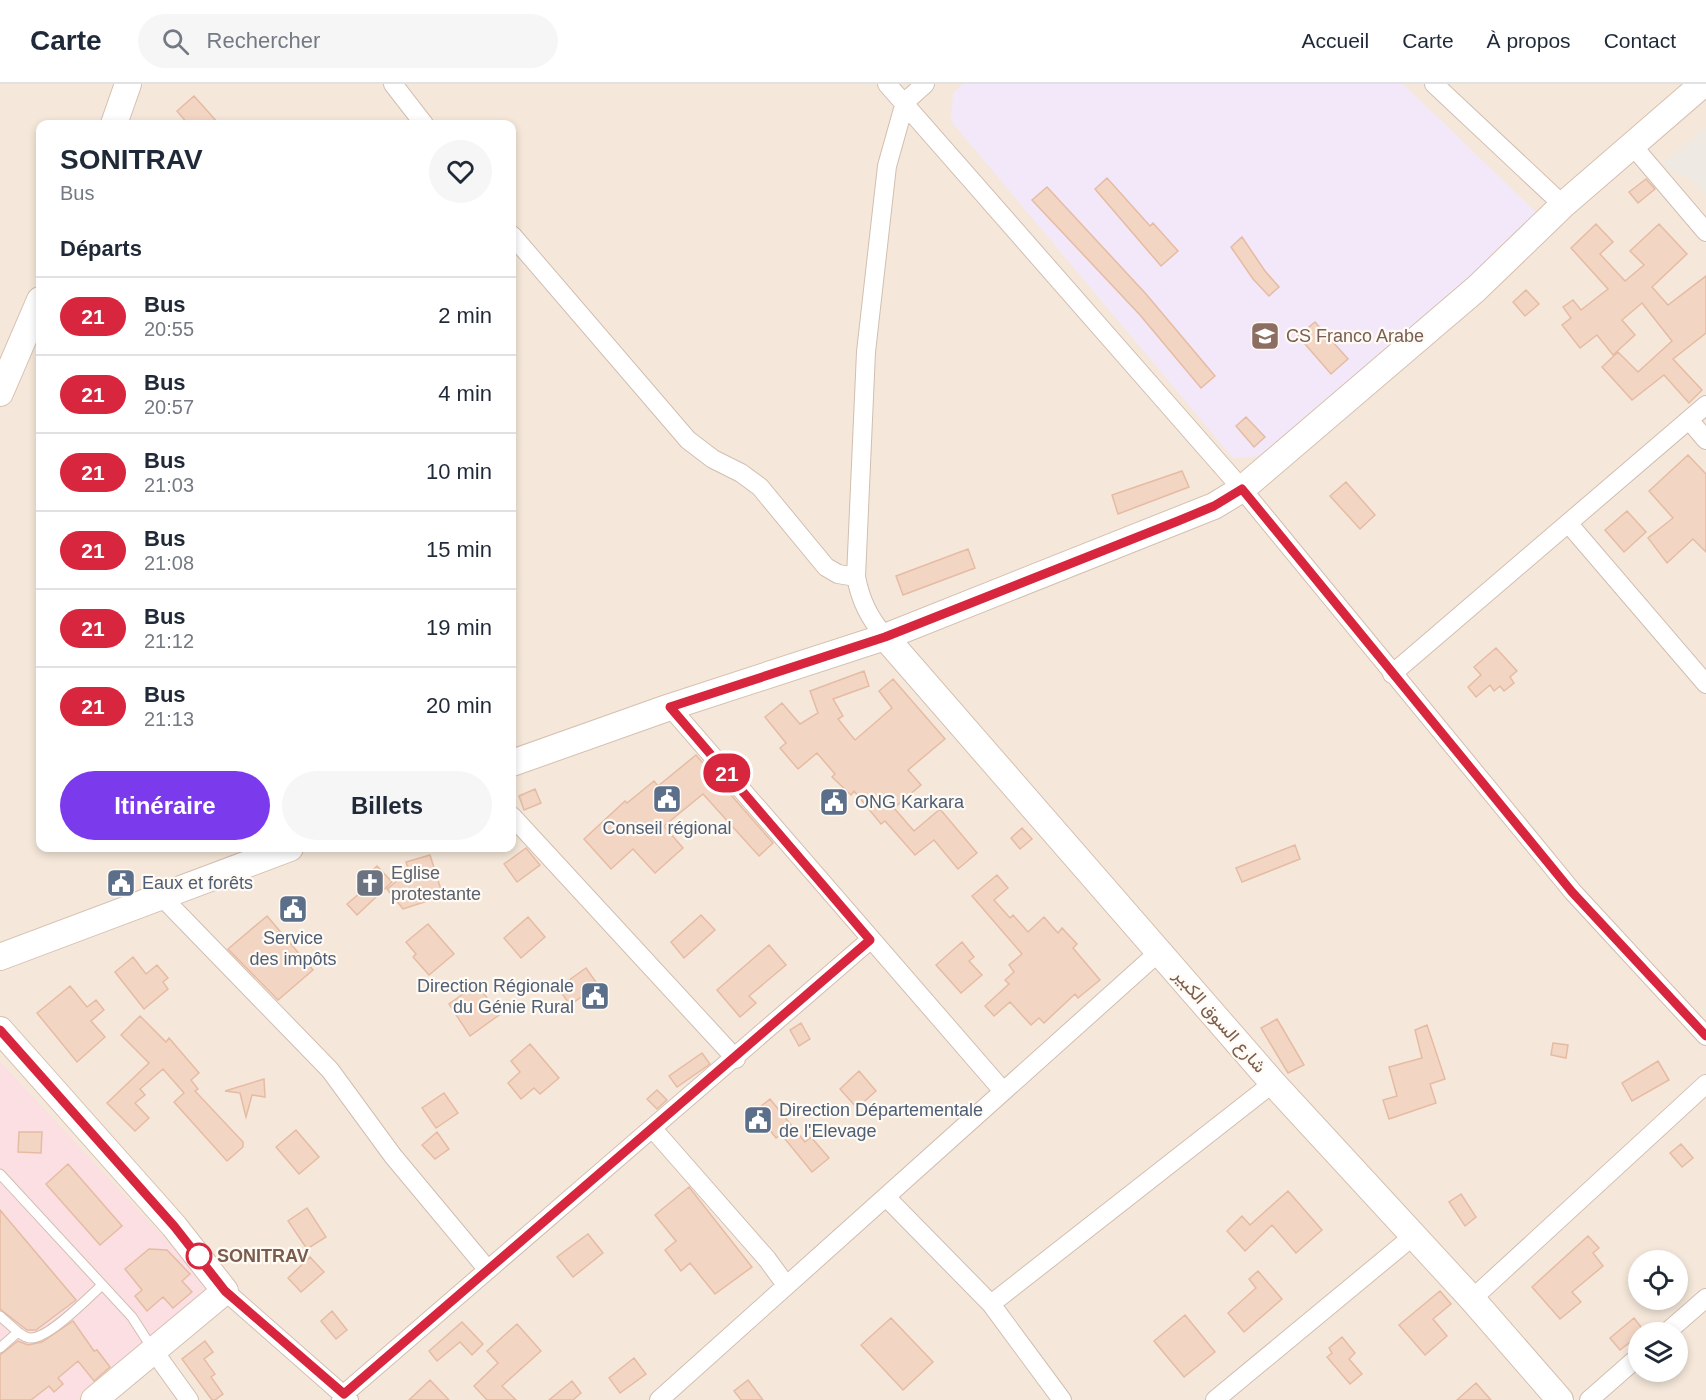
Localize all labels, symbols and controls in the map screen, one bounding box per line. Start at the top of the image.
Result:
search box [138,14,558,68]
text: Carte [30,25,102,56]
icon: search [159,25,192,58]
text: Rechercher [207,28,320,53]
text: Accueil [1302,29,1369,52]
text: Carte [1402,29,1454,52]
text: À propos [1487,29,1571,52]
text: Contact [1604,29,1676,52]
button: heart [429,140,492,203]
text: SONITRAV [60,144,203,175]
text: Bus [60,182,94,204]
text: Départs [60,236,142,261]
text: Bus [144,292,186,317]
text: 2 min [438,303,492,328]
text: 21 [81,305,105,328]
text: 20:55 [144,318,194,340]
school or university icon: CS Franco Arabe [1249,320,1281,352]
place label: CS Franco Arabe [1286,326,1424,346]
text: Bus [144,370,186,395]
text: 4 min [438,381,492,406]
text: 21 [81,383,105,406]
text: 20:57 [144,396,194,418]
text: Bus [144,448,186,473]
text: 10 min [426,459,492,484]
text: 21 [81,461,105,484]
text: 21:03 [144,474,194,496]
text: Bus [144,526,186,551]
text: 15 min [426,537,492,562]
text: 21 [81,539,105,562]
text: 21:08 [144,552,194,574]
text: Bus [144,604,186,629]
text: 19 min [426,615,492,640]
text: 21 [81,617,105,640]
text: 21:12 [144,630,194,652]
text: Bus [144,682,186,707]
text: 20 min [426,693,492,718]
text: 21 [81,695,105,718]
text: 21:13 [144,708,194,730]
line badge: 21 [700,754,754,792]
text: 21 [715,762,739,785]
button: Itinéraire [60,771,270,840]
button: Billets [282,771,492,840]
public building icon: Conseil régional [651,783,683,815]
public building icon: ONG Karkara [818,786,850,818]
place label: ONG Karkara [855,792,965,812]
place label: Conseil régional [602,818,732,838]
place label: Eglise protestante [391,863,481,904]
public building icon: Eaux et forêts [105,867,137,899]
church icon: Eglise protestante [354,867,386,899]
place label: Eaux et forêts [142,873,253,893]
public building icon: Service des impôts [277,893,309,925]
place label: Service des impôts [249,928,337,969]
street label: شارع السوق الكبير [1168,965,1270,1078]
place label: Direction Régionale du Génie Rural [417,976,574,1017]
public building icon: Direction Régionale du Génie Rural [579,980,611,1012]
place label: Direction Départementale de l'Elevage [779,1100,983,1141]
public building icon: Direction Départementale de l'Elevage [742,1104,774,1136]
marker: SONITRAV [186,1243,212,1269]
place label: SONITRAV [217,1246,309,1266]
map controls [1628,1250,1688,1382]
button: locate [1628,1250,1688,1310]
button: layers [1628,1322,1688,1382]

